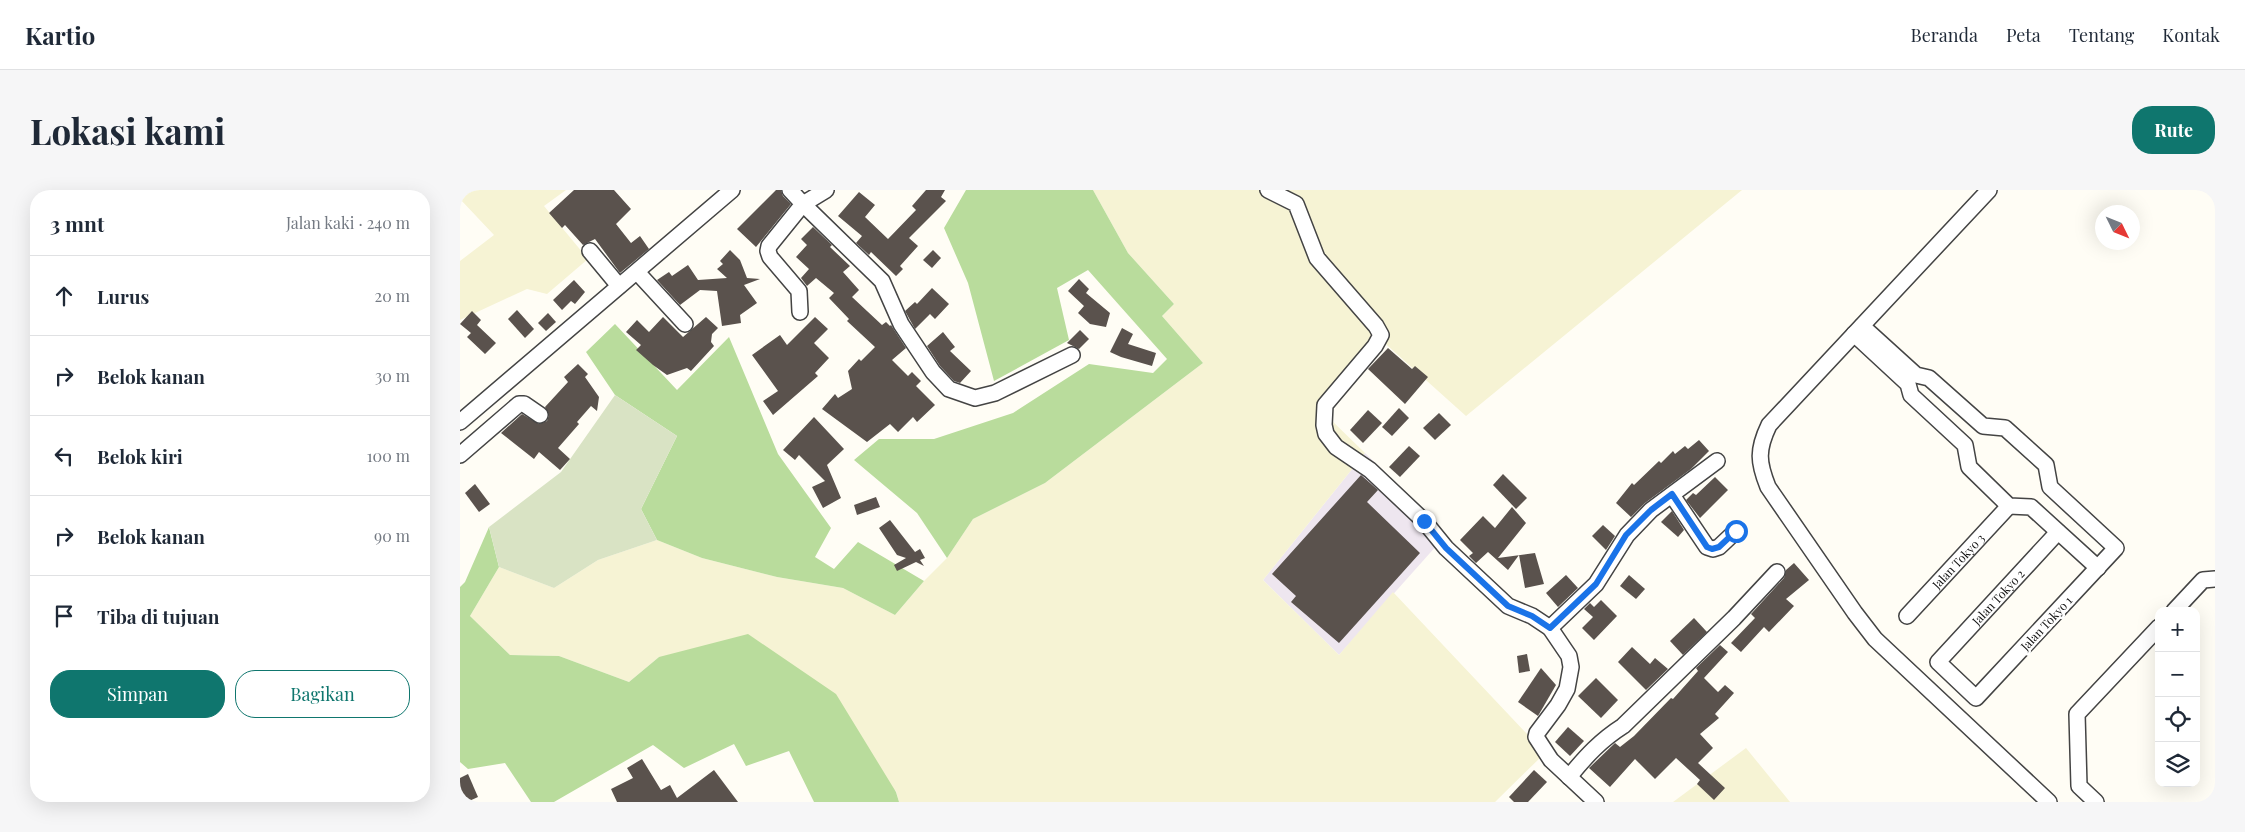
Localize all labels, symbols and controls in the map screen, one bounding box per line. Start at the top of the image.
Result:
text: Kartio [25,19,95,51]
text: Beranda [1910,23,1978,47]
text: Peta [2006,23,2041,47]
text: Tentang [2069,23,2134,47]
text: Kontak [2162,23,2220,47]
button: Rute [2132,106,2215,154]
text: Lokasi kami [30,107,225,154]
north arrow [2095,205,2140,250]
text: 3 mnt [50,209,104,237]
text: Jalan kaki · 240 m [286,212,410,233]
icon: ahead [50,282,78,310]
text: Lurus [97,283,149,309]
text: 20 m [375,285,410,306]
icon: right [50,362,78,390]
text: Belok kanan [97,363,205,389]
text: 30 m [375,365,410,386]
icon: left [50,442,78,470]
text: Belok kiri [97,443,183,469]
text: 100 m [367,445,410,466]
route end [1413,510,1436,533]
route start [1725,520,1748,543]
icon: right [50,522,78,550]
text: Belok kanan [97,523,205,549]
text: 90 m [374,525,410,546]
street label: Jalan Tokyo 3 [1928,530,1988,593]
street label: Jalan Tokyo 2 [1968,566,2028,629]
street label: Jalan Tokyo 1 [2016,592,2076,654]
icon: arrive [50,602,78,630]
text: Tiba di tujuan [97,603,219,629]
map controls [2155,607,2200,787]
button: + [2155,607,2200,652]
button: − [2155,652,2200,697]
button: Simpan [50,670,225,718]
button: Bagikan [235,670,410,718]
button: locate [2155,697,2200,742]
button: layers [2155,742,2200,787]

